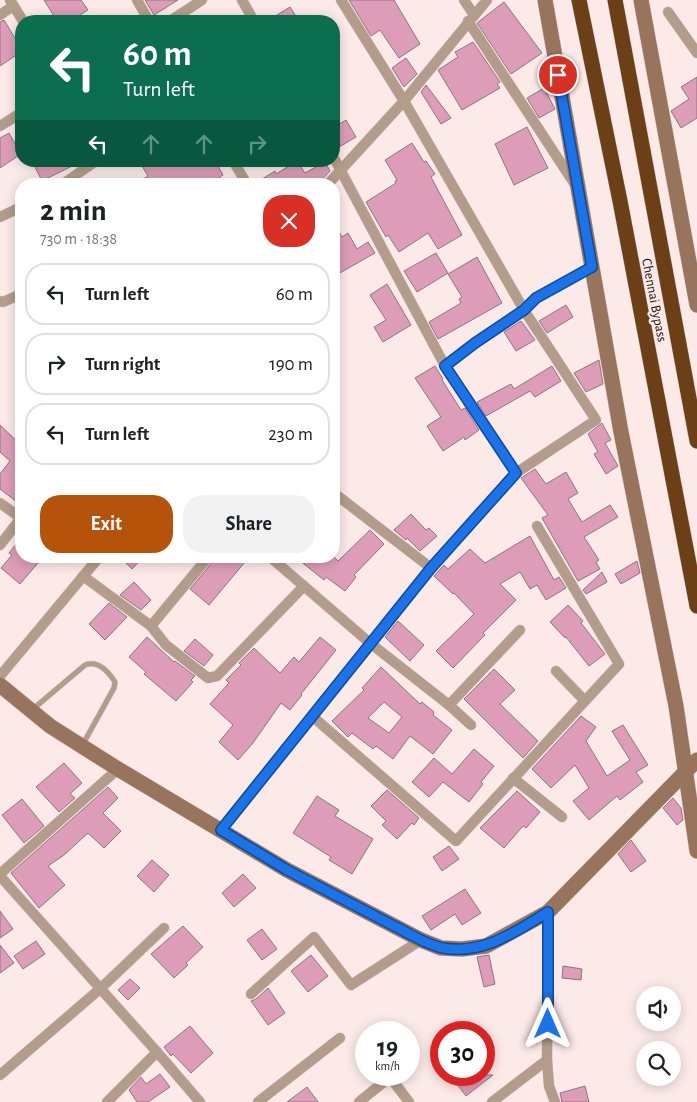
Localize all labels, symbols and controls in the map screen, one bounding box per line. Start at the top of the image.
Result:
icon: left [40,35,105,100]
text: 60 m [123,37,192,72]
pin [537,54,579,96]
icon: arrive [544,61,572,89]
text: Turn left [123,78,195,100]
icon: left [84,130,112,158]
icon: ahead [137,130,165,158]
icon: ahead [190,130,218,158]
icon: right [243,130,271,158]
button: close [263,195,315,247]
text: 2 min [40,196,107,226]
text: 730 m · 18:38 [40,231,117,247]
street label: Chennai Bypass [639,257,669,343]
icon: left [42,280,70,308]
text: Turn left [85,285,149,304]
text: 60 m [276,285,313,304]
icon: right [42,350,70,378]
text: Turn right [85,355,160,374]
text: 190 m [269,355,313,374]
icon: left [42,420,70,448]
text: Turn left [85,425,149,444]
text: 230 m [268,425,313,444]
button: Exit [40,495,173,553]
button: Share [183,495,315,553]
map controls [636,986,681,1086]
button: sound [636,986,681,1031]
position arrow [521,997,573,1049]
speed limit sign: 30 [430,1021,495,1086]
text: 19 [377,1035,398,1060]
button: search [636,1041,681,1086]
text: km/h [375,1060,400,1072]

